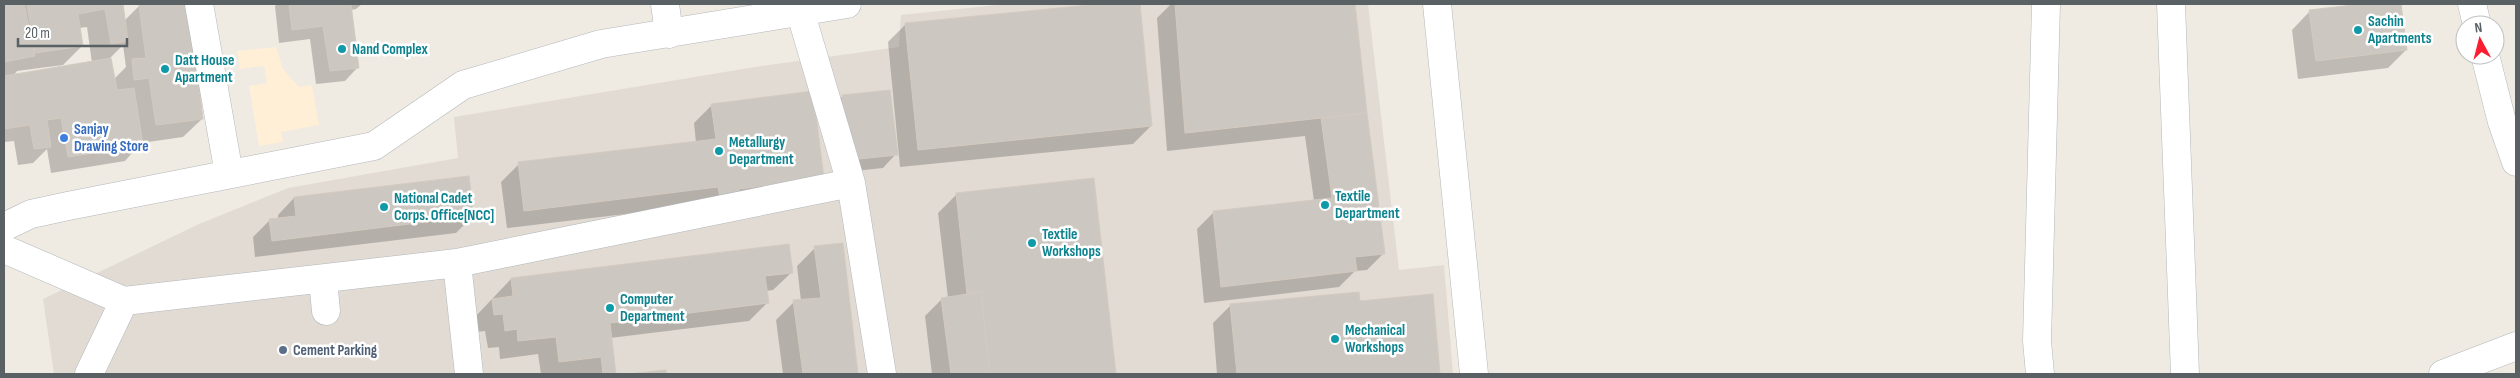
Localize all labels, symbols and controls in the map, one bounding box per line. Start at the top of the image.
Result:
place label: Sachin Apartments [2367,12,2432,48]
scale bar [18,15,126,47]
north arrow [2455,15,2505,65]
text: N [2474,19,2483,36]
text: 20 m [25,24,50,43]
marker: Sachin Apartments [2352,24,2364,36]
place label: Nand Complex [352,40,429,59]
marker: Nand Complex [336,43,348,55]
place label: Datt House Apartment [174,51,234,87]
marker: Datt House Apartment [159,63,171,75]
place label: Sanjay Drawing Store [74,120,149,156]
marker: Sanjay Drawing Store [58,132,70,144]
place label: Metallurgy Department [729,133,794,169]
marker: Metallurgy Department [713,145,725,157]
place label: Textile Department [1335,187,1400,223]
place label: National Cadet Corps. Office[NCC] [394,189,494,225]
marker: Textile Department [1319,199,1331,211]
marker: National Cadet Corps. Office[NCC] [378,201,390,213]
place label: Textile Workshops [1042,225,1101,261]
marker: Textile Workshops [1026,237,1038,249]
place label: Computer Department [620,290,685,326]
marker: Computer Department [604,302,616,314]
place label: Mechanical Workshops [1345,321,1405,357]
marker: Mechanical Workshops [1329,333,1341,345]
place label: Cement Parking [293,341,378,360]
marker: Cement Parking [277,344,289,356]

